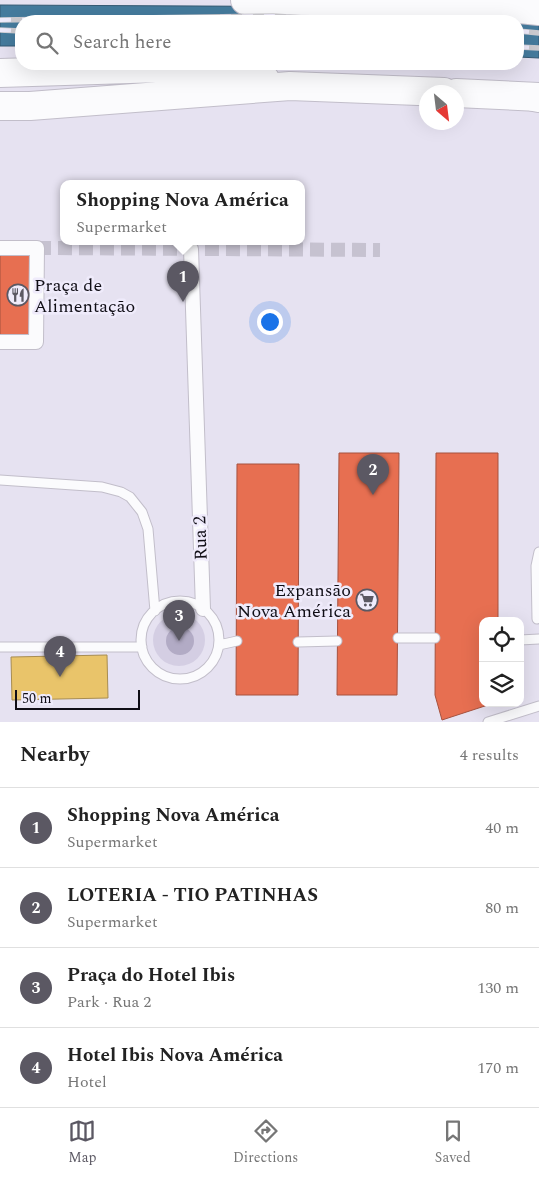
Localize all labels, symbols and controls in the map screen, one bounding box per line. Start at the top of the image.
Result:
search box [15,15,524,70]
text: Search here [73,28,172,57]
icon: search [33,29,61,57]
north arrow [419,85,464,130]
popup [60,180,305,245]
text: Shopping Nova América [76,186,289,215]
text: Supermarket [76,215,167,239]
pin: 1 [167,261,199,302]
place label: Praça de Alimentação [34,272,135,320]
restaurant icon: Praça de Alimentação [6,283,30,307]
your location [257,309,283,335]
pin: 2 [357,454,389,495]
street label: Rua 2 [186,515,215,561]
place label: Expansão Nova América [237,577,351,625]
supermarket icon: Expansão Nova América [355,588,379,612]
pin: 3 [163,600,195,641]
map controls [479,617,524,707]
button: locate [479,617,524,662]
pin: 4 [44,636,76,677]
button: layers [479,662,524,707]
scale bar [15,687,140,710]
text: 50 m [22,688,52,709]
text: Nearby [20,739,90,771]
text: 4 results [460,743,519,767]
text: Shopping Nova América [67,801,279,830]
text: 1 [32,816,40,840]
text: 40 m [485,816,519,840]
text: Supermarket [67,830,158,854]
text: LOTERIA - TIO PATINHAS [67,881,318,910]
text: 2 [32,896,40,920]
text: 80 m [485,896,519,920]
text: Supermarket [67,910,158,934]
text: Praça do Hotel Ibis [67,961,235,990]
text: 3 [32,976,40,1000]
text: 130 m [477,976,519,1000]
text: Park · Rua 2 [67,990,151,1014]
text: Hotel Ibis Nova América [67,1041,283,1070]
text: 4 [32,1056,40,1080]
text: 170 m [477,1056,519,1080]
text: Hotel [67,1070,107,1094]
tab: Map [68,1117,96,1168]
tab: Directions [233,1117,298,1168]
tab: Saved [435,1117,471,1168]

